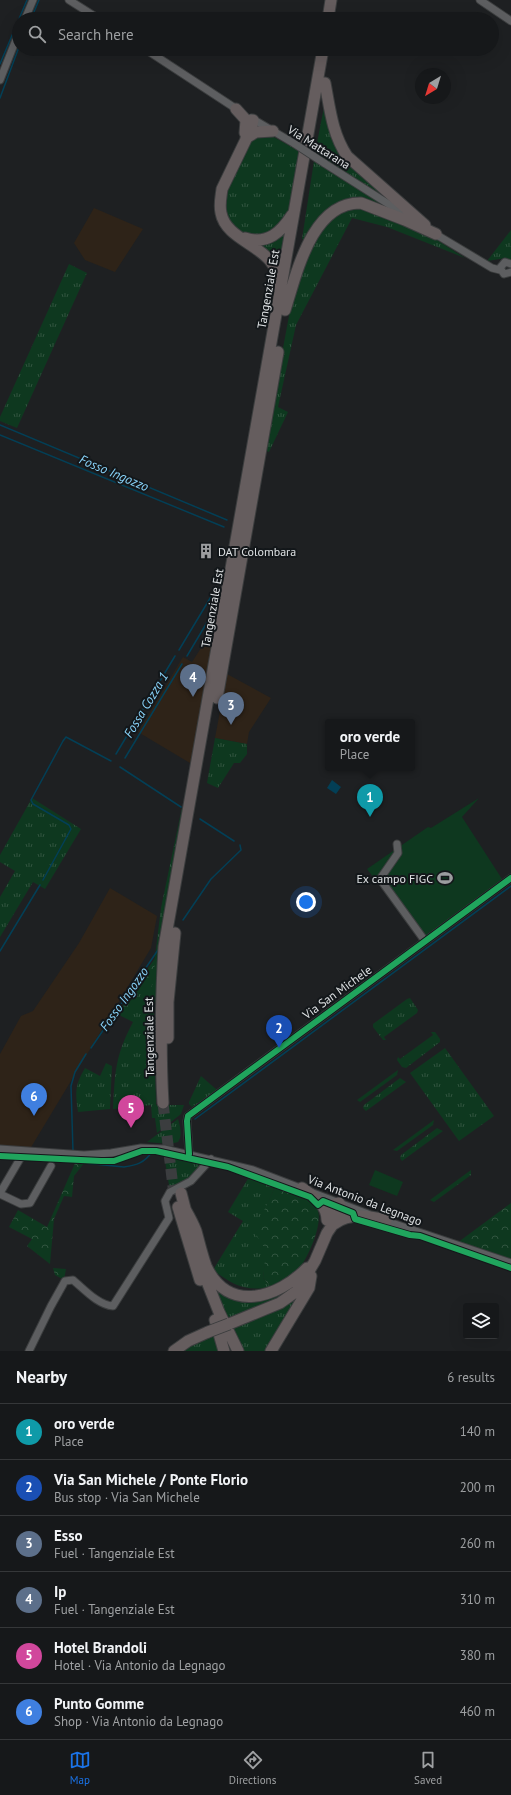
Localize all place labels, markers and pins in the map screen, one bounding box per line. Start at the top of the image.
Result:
building icon: DAT Colombara [197,542,215,560]
place label: DAT Colombara [218,544,296,559]
pin: 4 [180,664,206,697]
pin: 3 [218,692,244,725]
pin: 1 [357,784,383,817]
sports icon: Ex campo FIGC [436,869,454,887]
place label: Ex campo FIGC [356,871,433,886]
pin: 2 [266,1015,292,1048]
pin: 6 [21,1083,47,1116]
pin: 5 [118,1095,144,1128]

